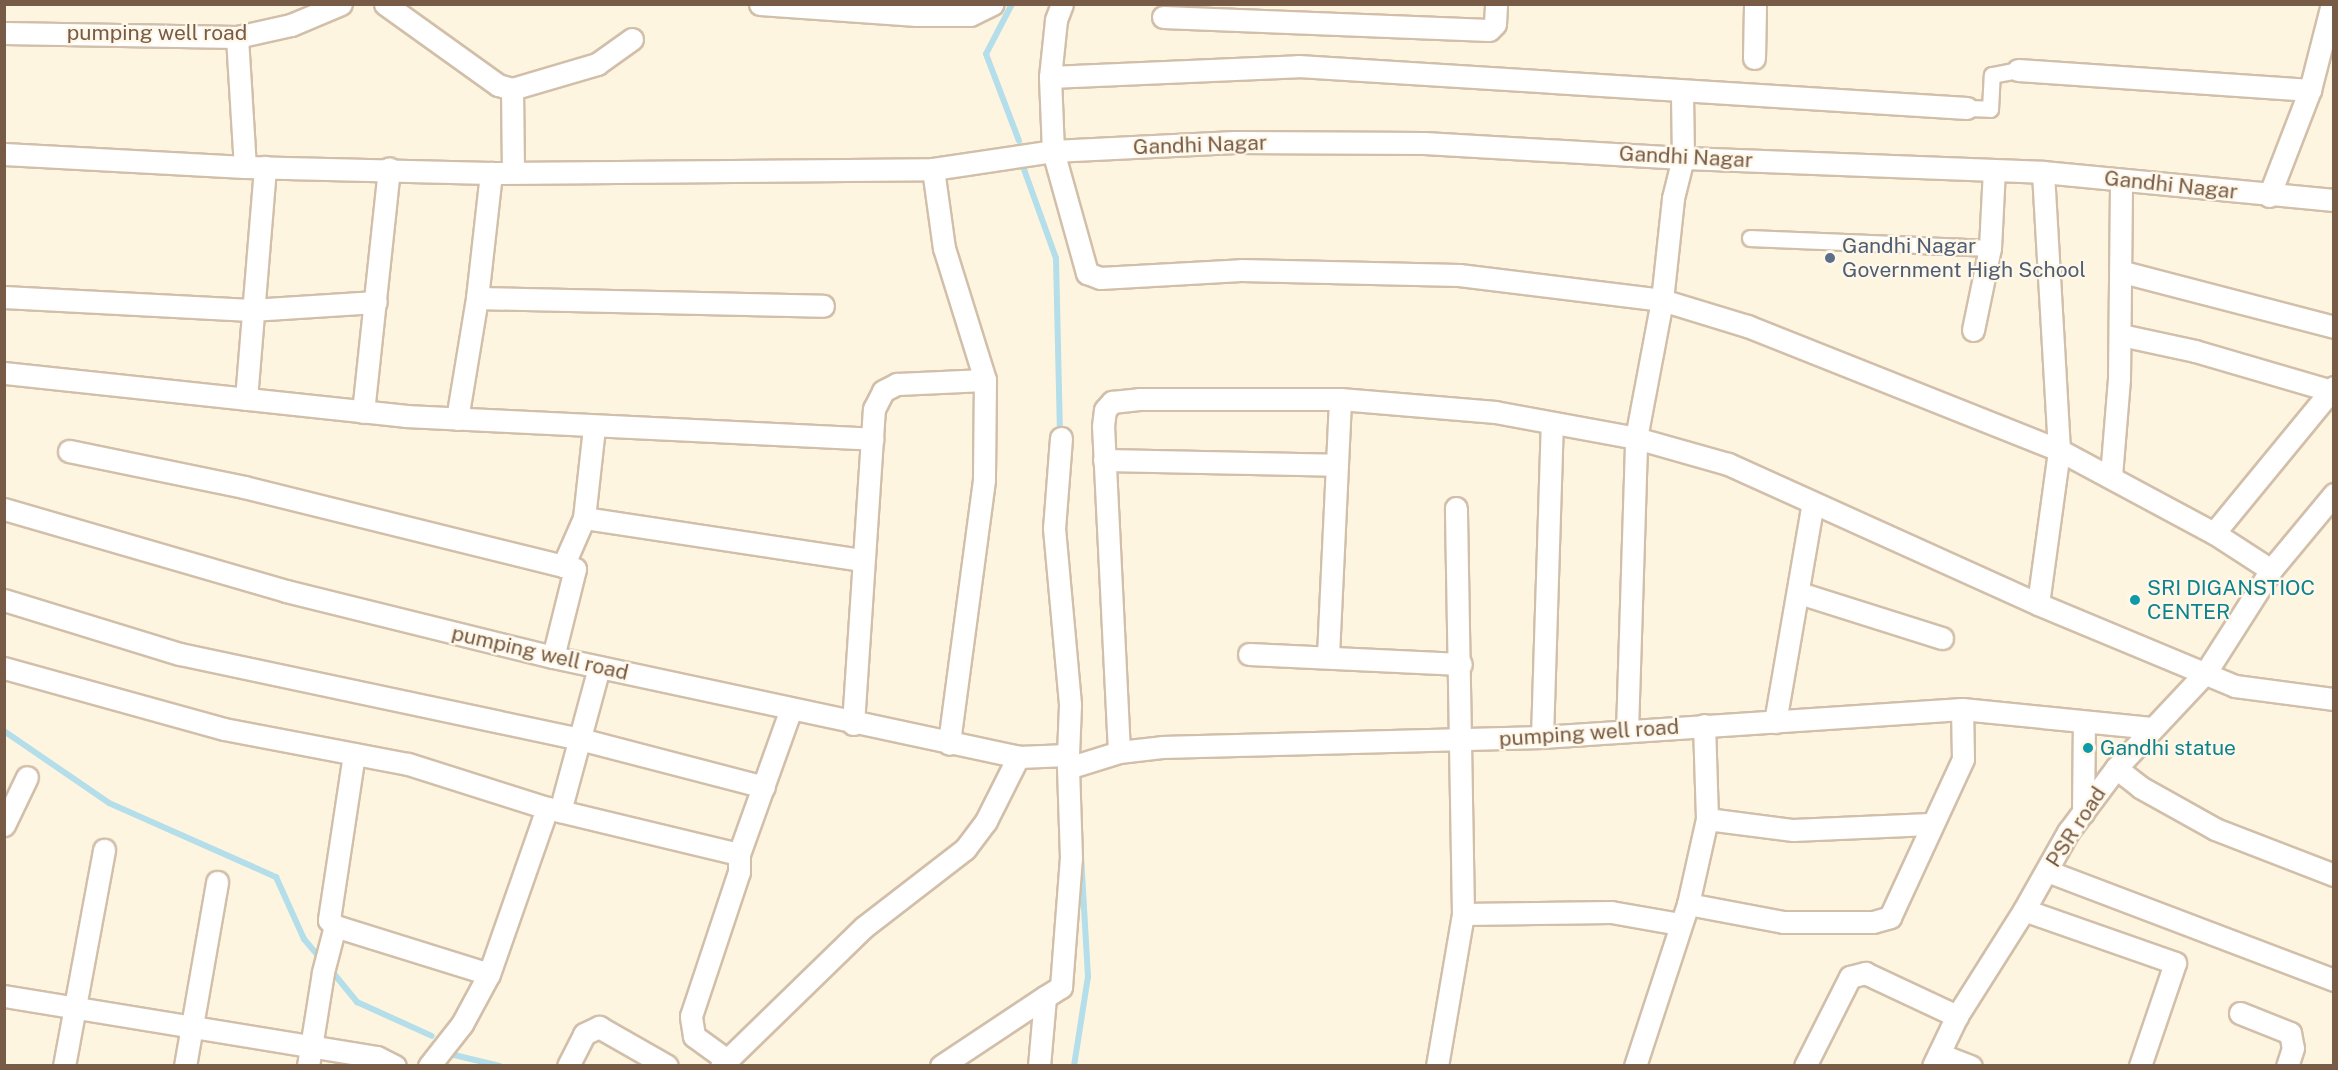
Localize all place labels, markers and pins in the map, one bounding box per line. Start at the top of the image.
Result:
place label: Gandhi Nagar Government High School [1842,233,2086,283]
marker: Gandhi Nagar Government High School [1823,251,1837,265]
place label: SRI DIGANSTIOC CENTER [2147,575,2315,625]
marker: SRI DIGANSTIOC CENTER [2128,593,2142,607]
place label: Gandhi statue [2100,735,2236,761]
marker: Gandhi statue [2081,741,2095,755]

